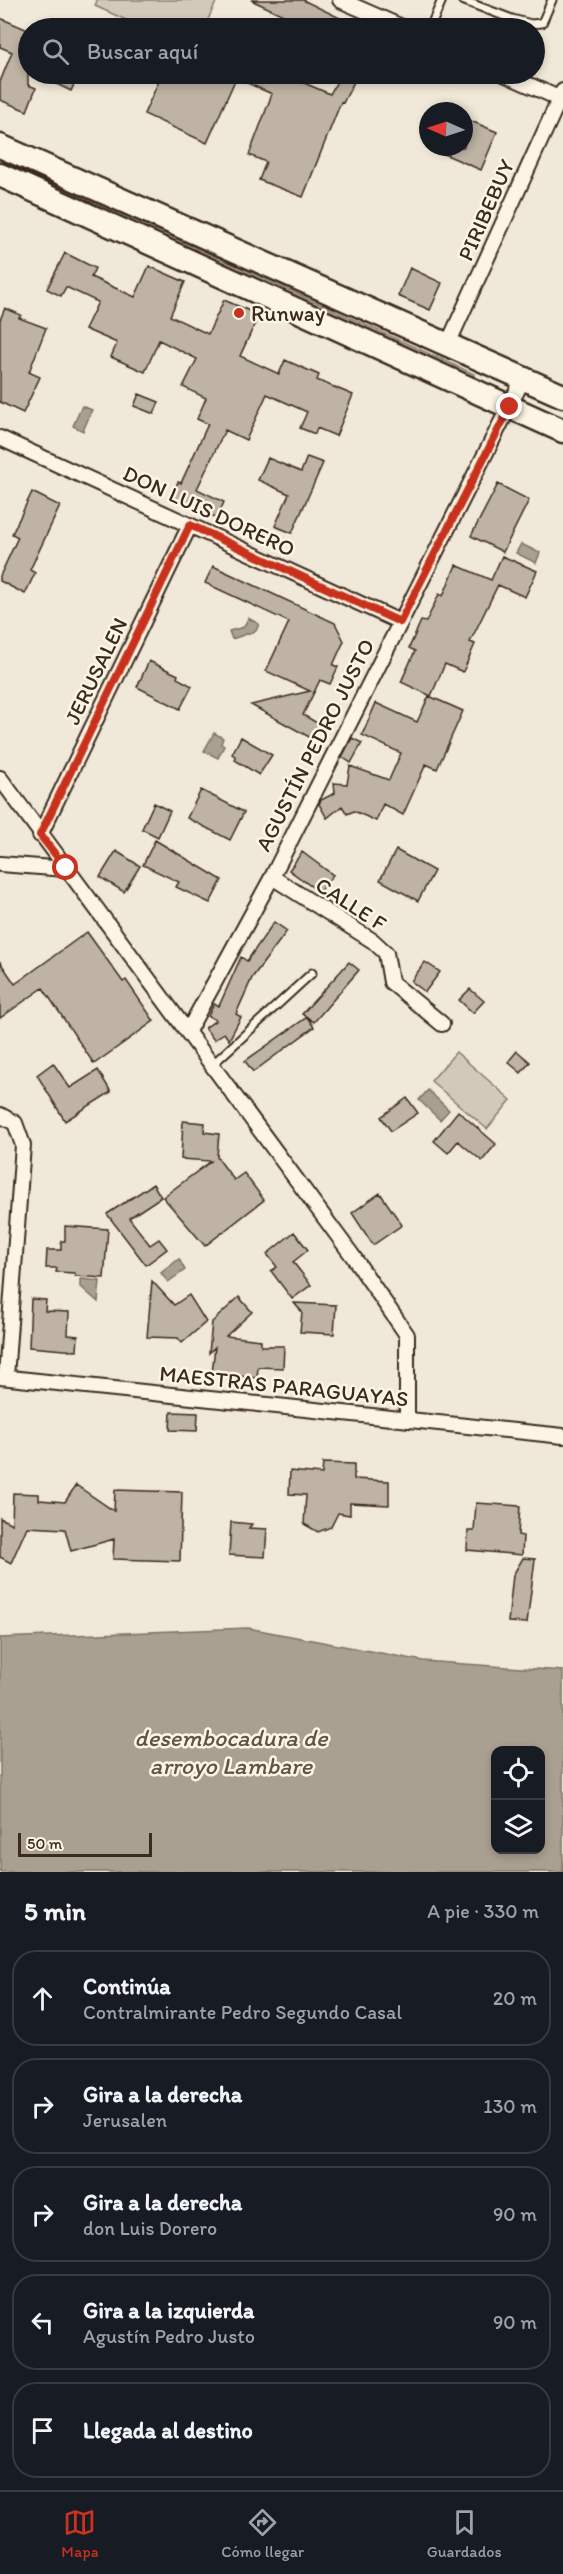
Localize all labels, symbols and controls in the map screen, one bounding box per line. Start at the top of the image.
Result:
search box [18,18,545,84]
icon: search [39,35,72,68]
text: Buscar aquí [87,38,198,65]
north arrow [419,102,473,156]
street label: PIRIBEBUY [452,155,521,265]
place label: Runway [251,300,326,327]
marker: Runway [232,306,246,320]
route end [496,393,522,419]
street label: DON LUIS DORERO [119,459,299,563]
street label: JERUSALEN [59,613,133,729]
street label: AGUSTÍN PEDRO JUSTO [250,634,380,856]
route start [52,854,78,880]
street label: CALLE F [311,871,392,937]
street label: MAESTRAS PARAGUAYAS [158,1359,410,1413]
water label: desembocadura de arroyo Lambare [135,1723,329,1780]
map controls [491,1746,545,1854]
button: locate [491,1746,545,1800]
button: layers [491,1800,545,1854]
scale bar [18,1830,152,1858]
text: 50 m [27,1834,62,1853]
text: 5 min [24,1895,86,1927]
text: A pie · 330 m [427,1899,539,1923]
text: Continúa [83,1973,171,2000]
icon: ahead [26,1982,59,2015]
text: 20 m [493,1986,537,2010]
text: Contralmirante Pedro Segundo Casal [83,2000,402,2024]
text: Gira a la derecha [83,2081,242,2108]
icon: right [26,2090,59,2123]
text: 130 m [483,2094,537,2118]
text: Jerusalen [83,2108,167,2132]
text: Gira a la derecha [83,2189,242,2216]
icon: right [26,2198,59,2231]
text: 90 m [493,2202,537,2226]
text: don Luis Dorero [83,2216,217,2240]
text: Gira a la izquierda [83,2297,254,2324]
icon: left [26,2306,59,2339]
text: 90 m [493,2310,537,2334]
text: Agustín Pedro Justo [83,2324,255,2348]
icon: arrive [26,2414,59,2447]
text: Llegada al destino [83,2417,253,2444]
tab: Mapa [61,2506,99,2561]
tab: Cómo llegar [221,2506,304,2561]
tab: Guardados [427,2506,502,2561]

